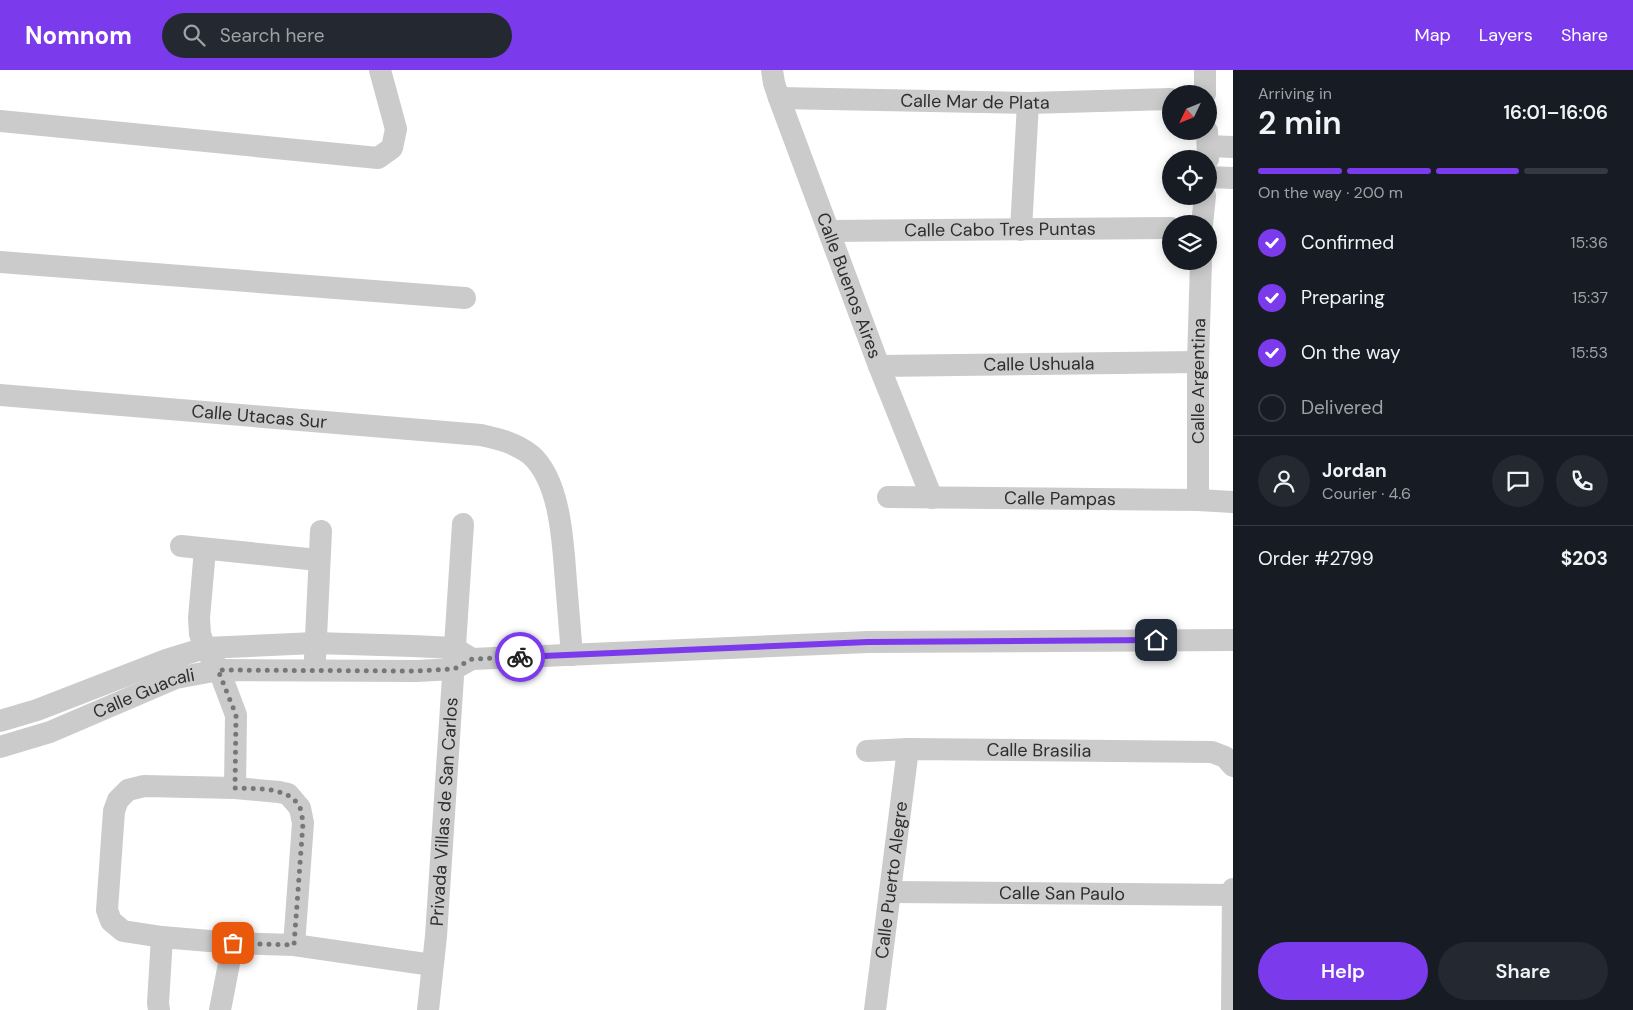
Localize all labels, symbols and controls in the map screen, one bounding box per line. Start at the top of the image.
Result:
search box [162,13,512,58]
text: Nomnom [25,20,132,51]
icon: search [180,21,208,49]
text: Search here [220,23,325,48]
text: Map [1415,23,1451,47]
text: Layers [1479,23,1533,47]
text: Share [1561,23,1608,47]
text: Arriving in [1258,83,1332,104]
north arrow [1162,85,1218,140]
map controls [1162,85,1217,270]
street label: Calle Mar de Plata [900,88,1050,115]
text: 16:01–16:06 [1503,100,1608,125]
text: 2 min [1258,102,1342,144]
button: locate [1162,150,1217,205]
text: On the way · 200 m [1258,182,1403,203]
street label: Calle Buenos Aires [811,209,887,362]
button: layers [1162,215,1217,270]
street label: Calle Cabo Tres Puntas [904,217,1096,242]
icon: check [1258,229,1286,257]
text: Confirmed [1301,230,1394,255]
text: 15:36 [1571,232,1608,253]
icon: check [1258,284,1286,312]
text: Preparing [1301,285,1385,310]
text: 15:37 [1572,287,1608,308]
street label: Calle Argentina [1186,318,1211,444]
icon: check [1258,339,1286,367]
text: On the way [1301,340,1401,365]
text: 15:53 [1571,342,1608,363]
street label: Calle Ushuala [983,351,1095,377]
text: Delivered [1301,395,1383,420]
street label: Calle Utacas Sur [190,399,328,434]
button: person [1258,455,1310,507]
button: chat [1492,455,1544,507]
button: phone [1556,455,1608,507]
text: Jordan [1322,458,1387,483]
text: Courier · 4.6 [1322,483,1411,504]
street label: Calle Pampas [1004,486,1116,511]
text: Order #2799 [1258,546,1374,571]
text: $203 [1561,546,1608,571]
pin [1135,619,1177,661]
icon: home [1142,626,1170,654]
courier [495,632,545,682]
icon: bike [506,643,534,671]
street label: Calle Guacali [89,663,197,724]
street label: Privada Villas de San Carlos [425,697,464,927]
street label: Calle Brasilia [987,738,1091,763]
street label: Calle Puerto Alegre [870,800,913,960]
street label: Calle San Paulo [999,881,1125,906]
pin [212,922,254,964]
icon: bag [219,929,247,957]
button: Help [1258,942,1428,1000]
button: Share [1438,942,1608,1000]

